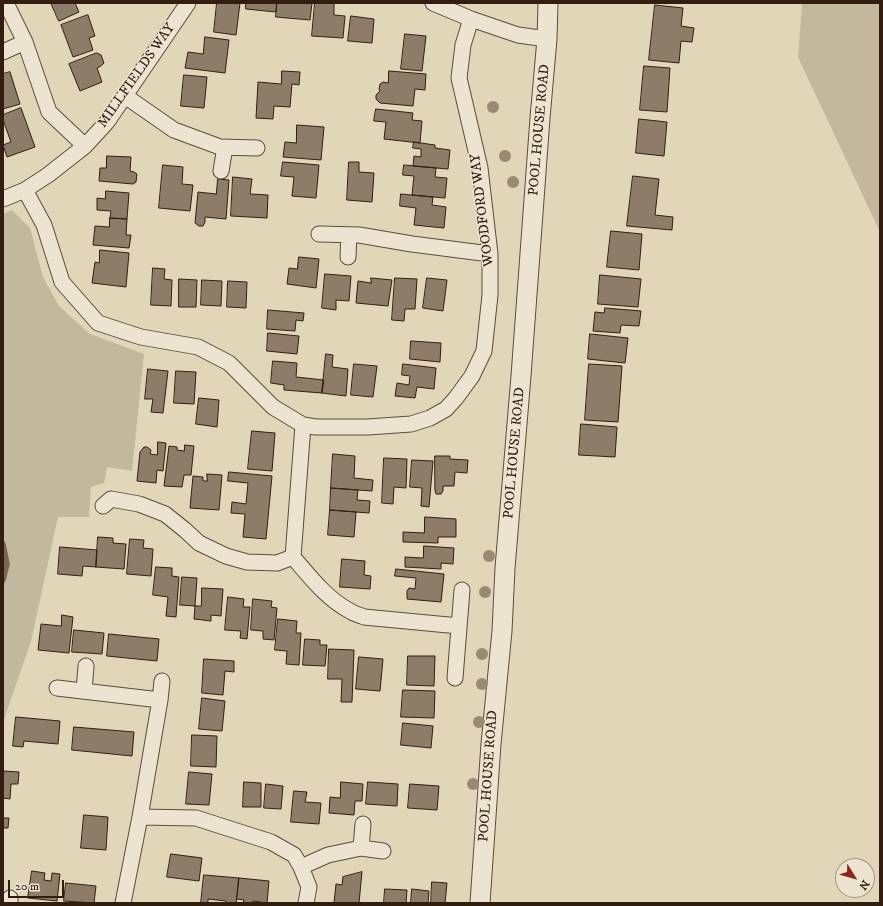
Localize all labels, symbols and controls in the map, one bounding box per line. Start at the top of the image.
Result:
street label: MILLFIELDS WAY [95,21,179,131]
street label: POOL HOUSE ROAD [526,64,554,196]
street label: WOODFORD WAY [468,153,498,267]
street label: POOL HOUSE ROAD [501,387,529,519]
street label: POOL HOUSE ROAD [476,710,502,842]
north arrow [835,858,875,898]
scale bar [10,872,66,898]
text: N [855,877,872,892]
text: 20 m [15,879,39,894]

